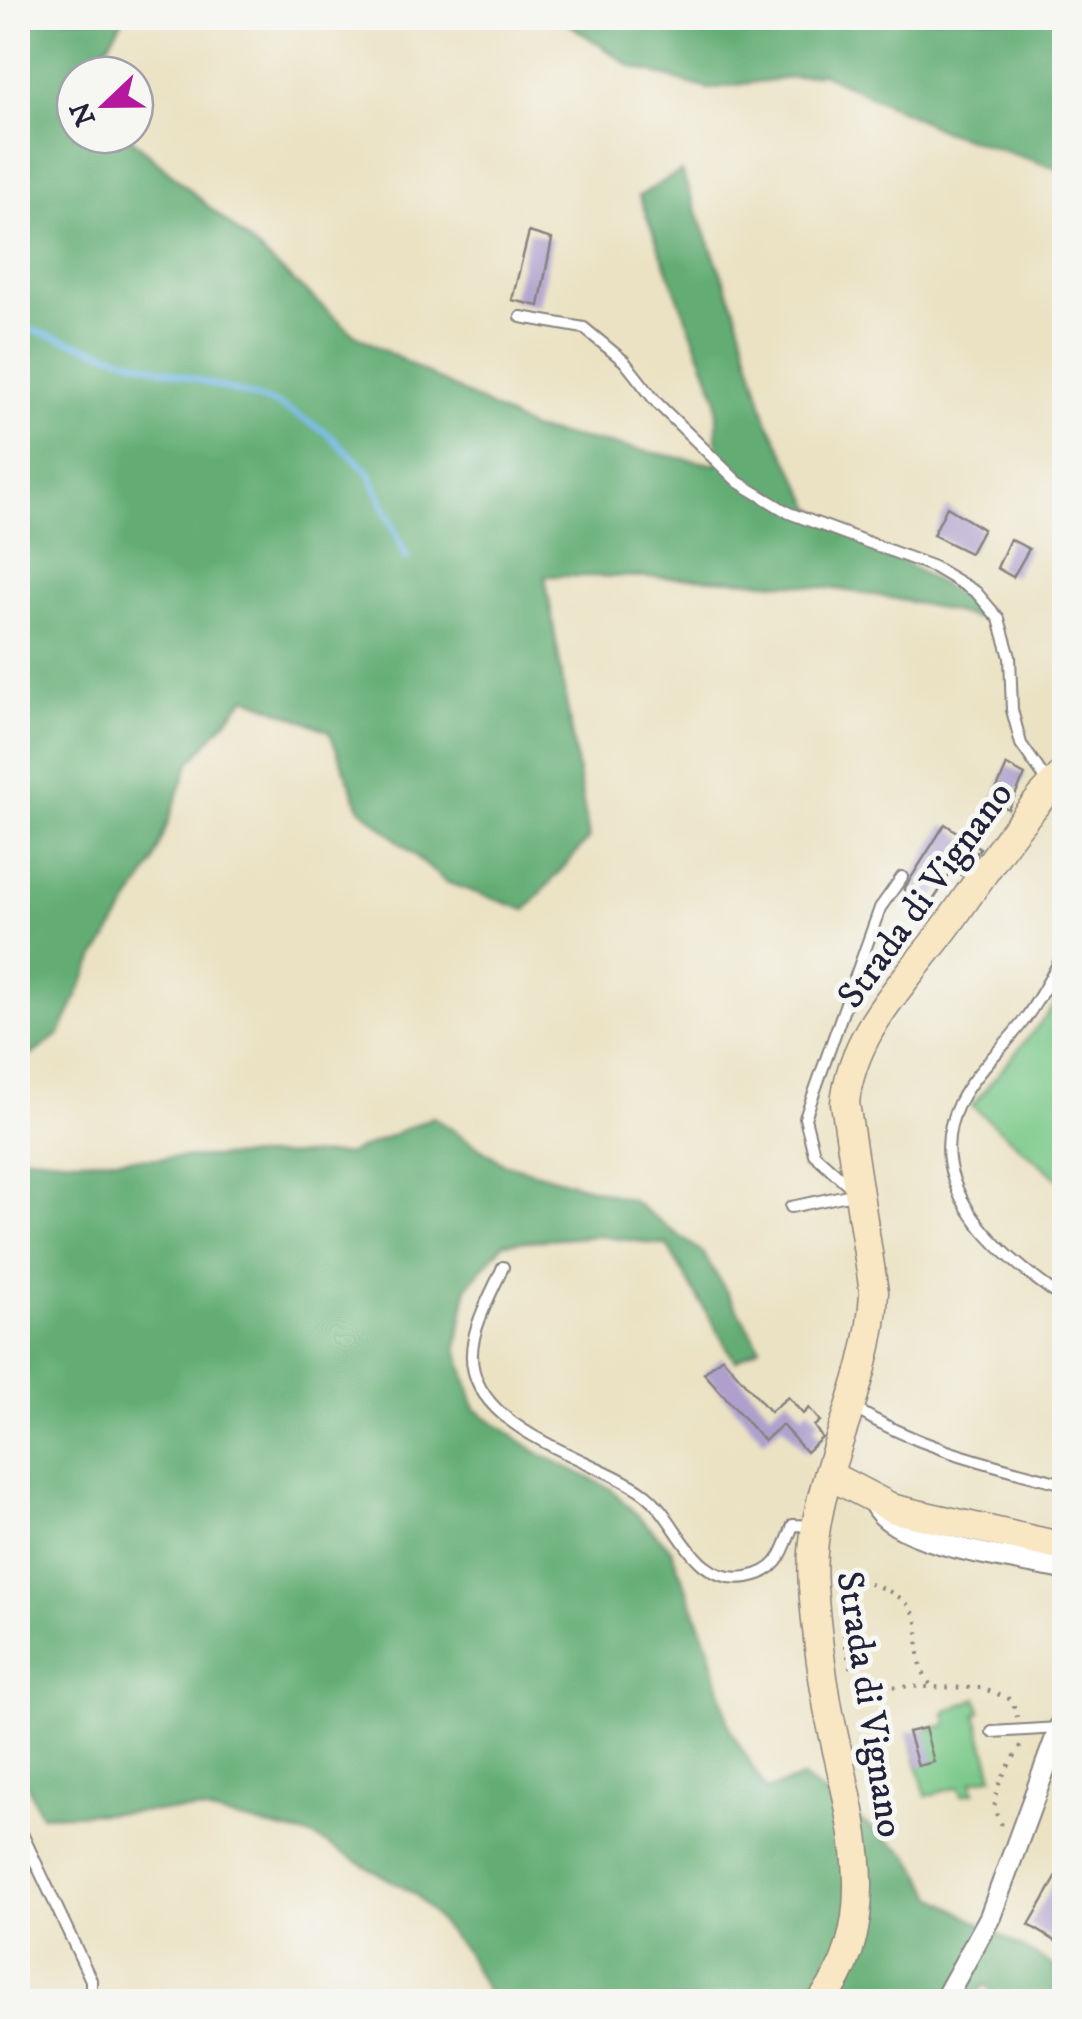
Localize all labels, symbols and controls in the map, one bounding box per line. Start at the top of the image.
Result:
north arrow [55,55,155,155]
text: N [63,97,104,131]
street label: Strada di Vignano [827,772,1024,1018]
street label: Strada di Vignano [824,1568,914,1841]

